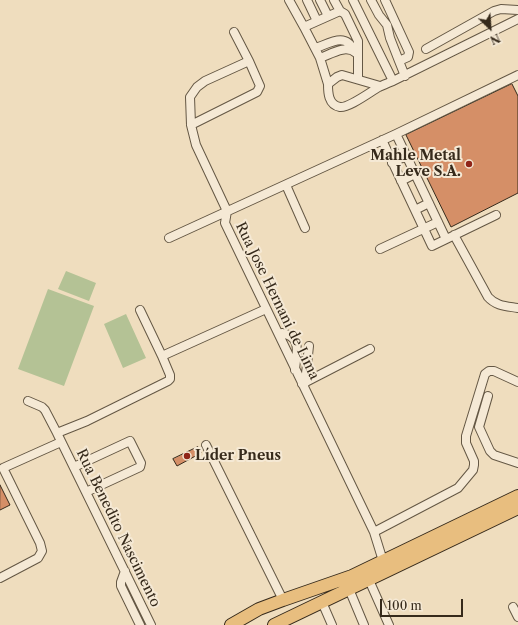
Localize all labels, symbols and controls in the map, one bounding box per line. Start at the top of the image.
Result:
north arrow [470,8,510,48]
text: N [488,31,502,47]
place label: Mahle Metal Leve S.A. [370,148,461,180]
marker: Mahle Metal Leve S.A. [464,159,474,169]
street label: Rua Jose Hernani de Lima [231,219,323,383]
street label: Rua Benedito Nascimento [72,446,164,610]
place label: Líder Pneus [195,448,281,464]
marker: Líder Pneus [182,451,192,461]
scale bar [382,591,465,617]
text: 100 m [387,598,422,613]

